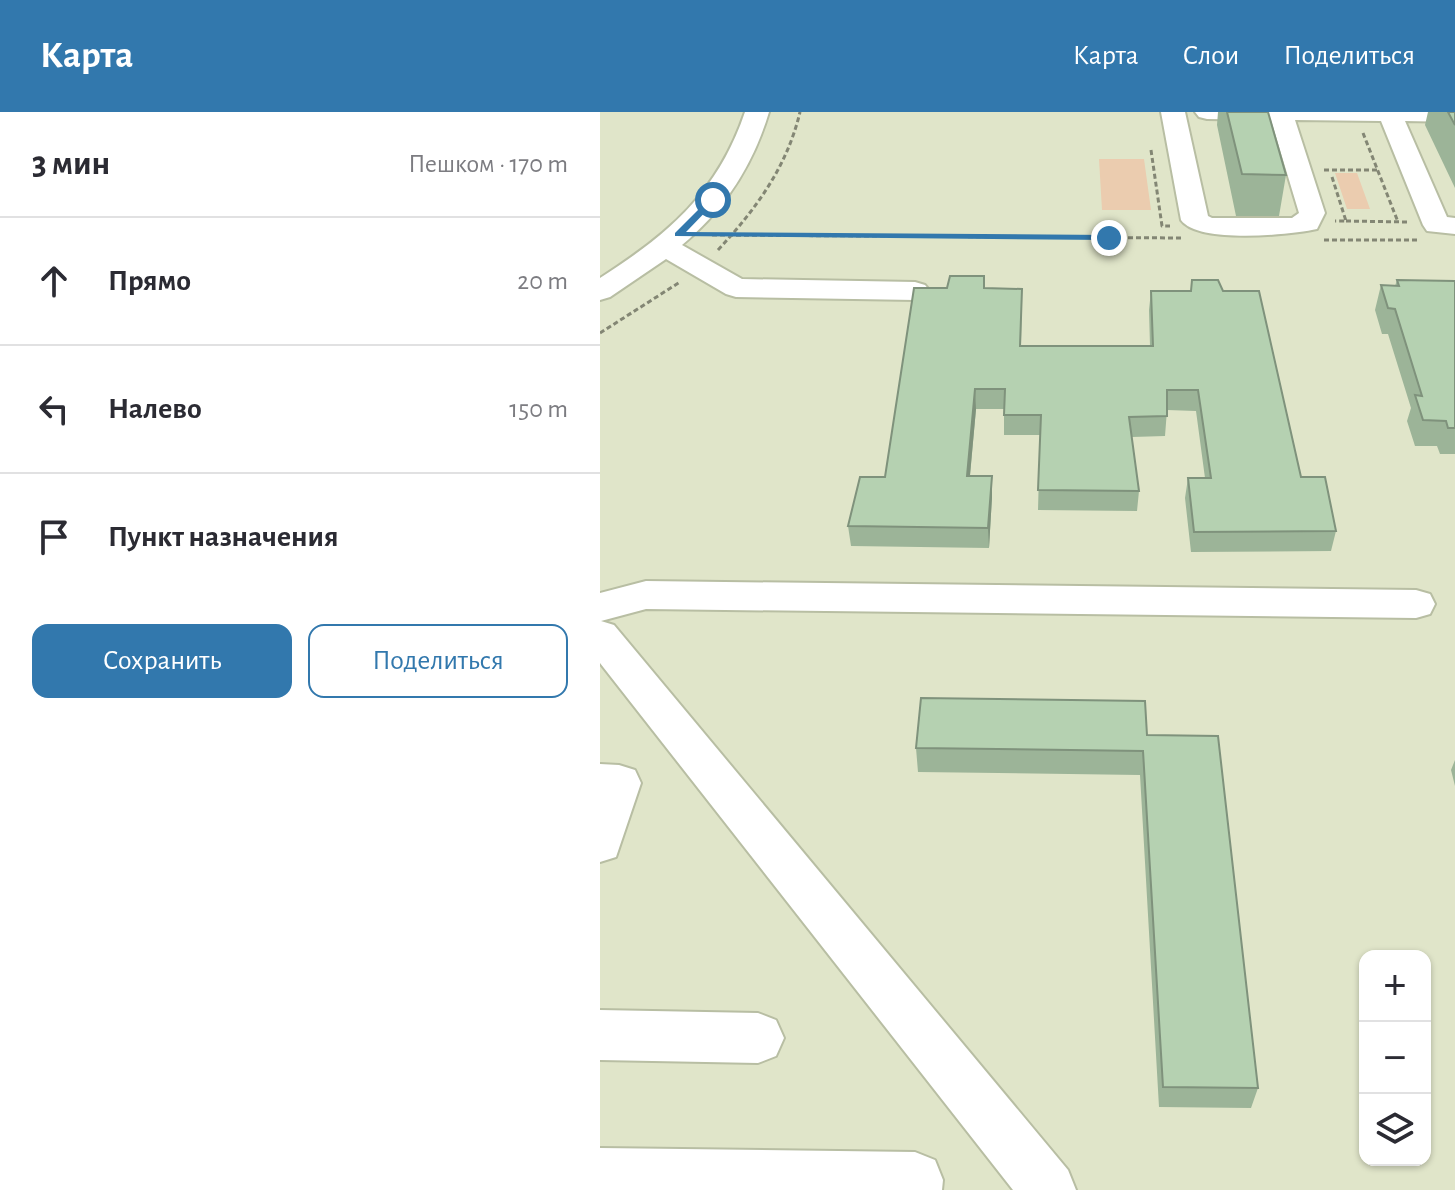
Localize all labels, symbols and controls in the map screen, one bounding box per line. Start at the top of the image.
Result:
text: Карта [40,37,133,75]
text: Карта [1073,42,1139,70]
text: Слои [1183,42,1239,70]
text: Поделиться [1283,42,1415,70]
text: 3 мин [32,147,110,181]
text: Пешком · 170 m [408,151,568,177]
route start [695,182,731,218]
route end [1091,220,1127,256]
icon: ahead [32,259,76,303]
text: Прямо [108,266,191,296]
text: 20 m [517,268,568,294]
icon: left [32,387,76,431]
text: Налево [108,394,202,424]
text: 150 m [509,396,568,422]
icon: arrive [32,515,76,559]
text: Пункт назначения [108,522,339,552]
button: Сохранить [32,624,292,698]
button: Поделиться [308,624,568,698]
map controls [1359,950,1431,1166]
button: + [1359,950,1431,1022]
button: − [1359,1022,1431,1094]
button: layers [1359,1094,1431,1166]

